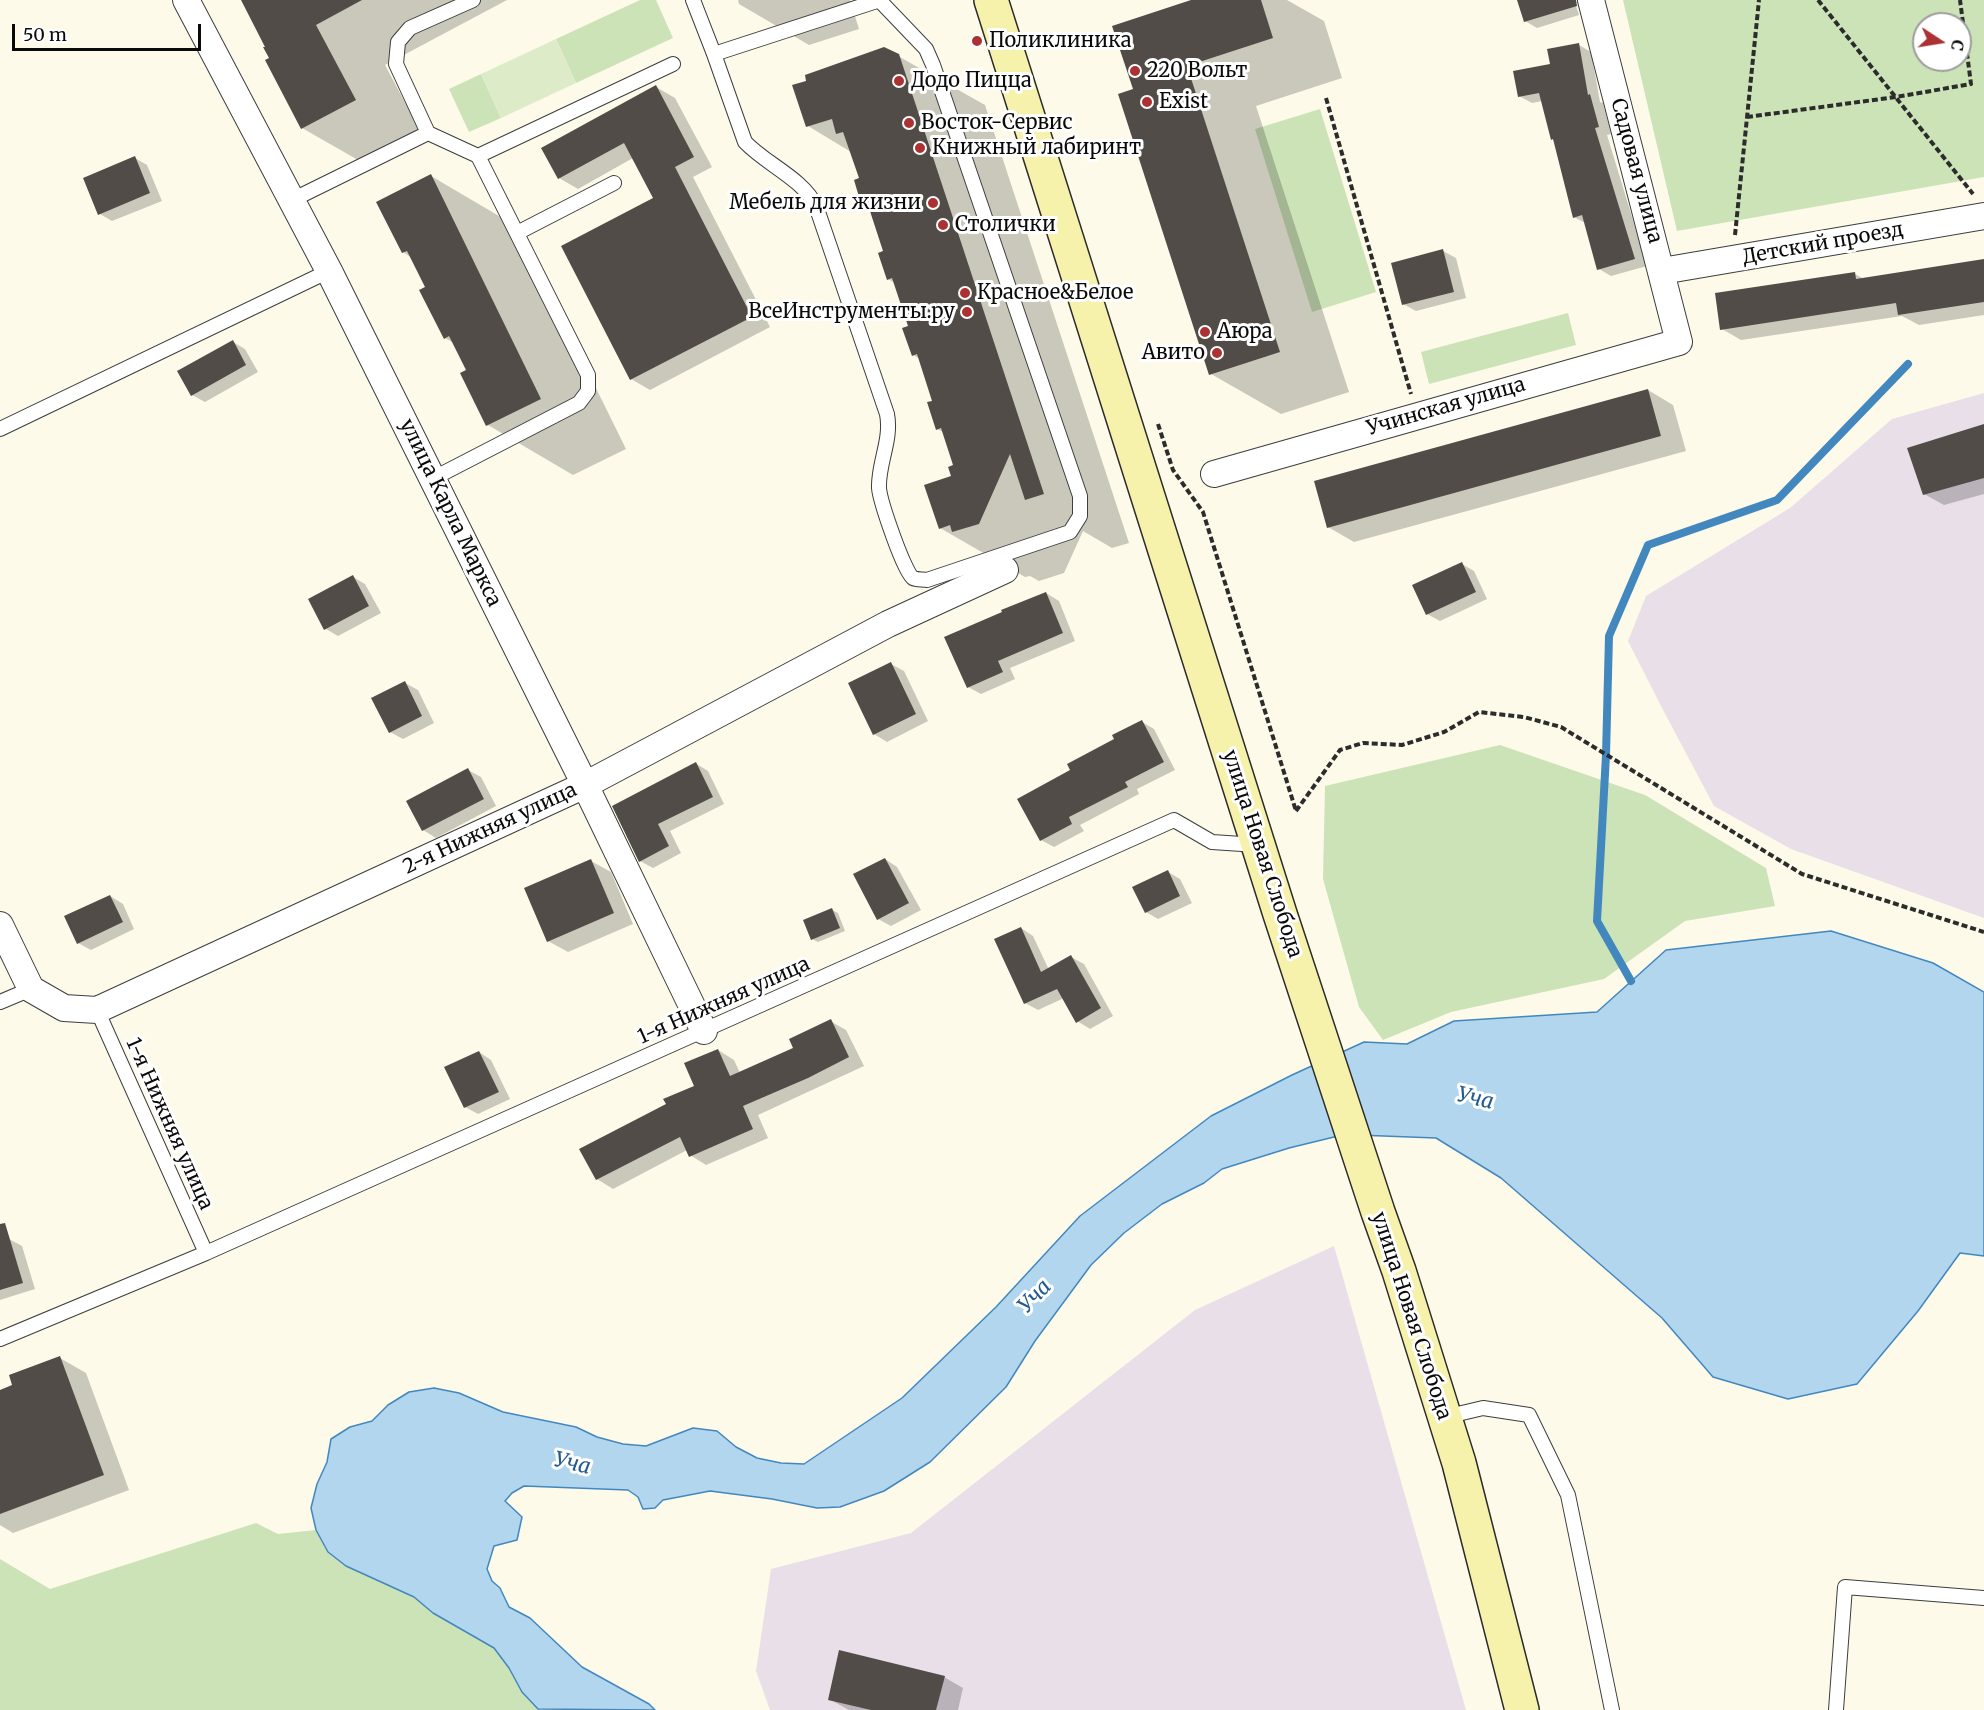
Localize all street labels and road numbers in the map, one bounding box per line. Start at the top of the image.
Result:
street label: Садовая улица [1605,96,1667,246]
street label: Детский проезд [1741,218,1905,270]
street label: Учинская улица [1364,373,1528,441]
street label: улица Карла Маркса [394,415,506,611]
street label: улица Новая Слобода [1217,747,1307,961]
street label: 2-я Нижняя улица [399,778,581,880]
street label: 1-я Нижняя улица [634,952,814,1050]
street label: 1-я Нижняя улица [120,1034,218,1214]
street label: улица Новая Слобода [1366,1209,1456,1423]

